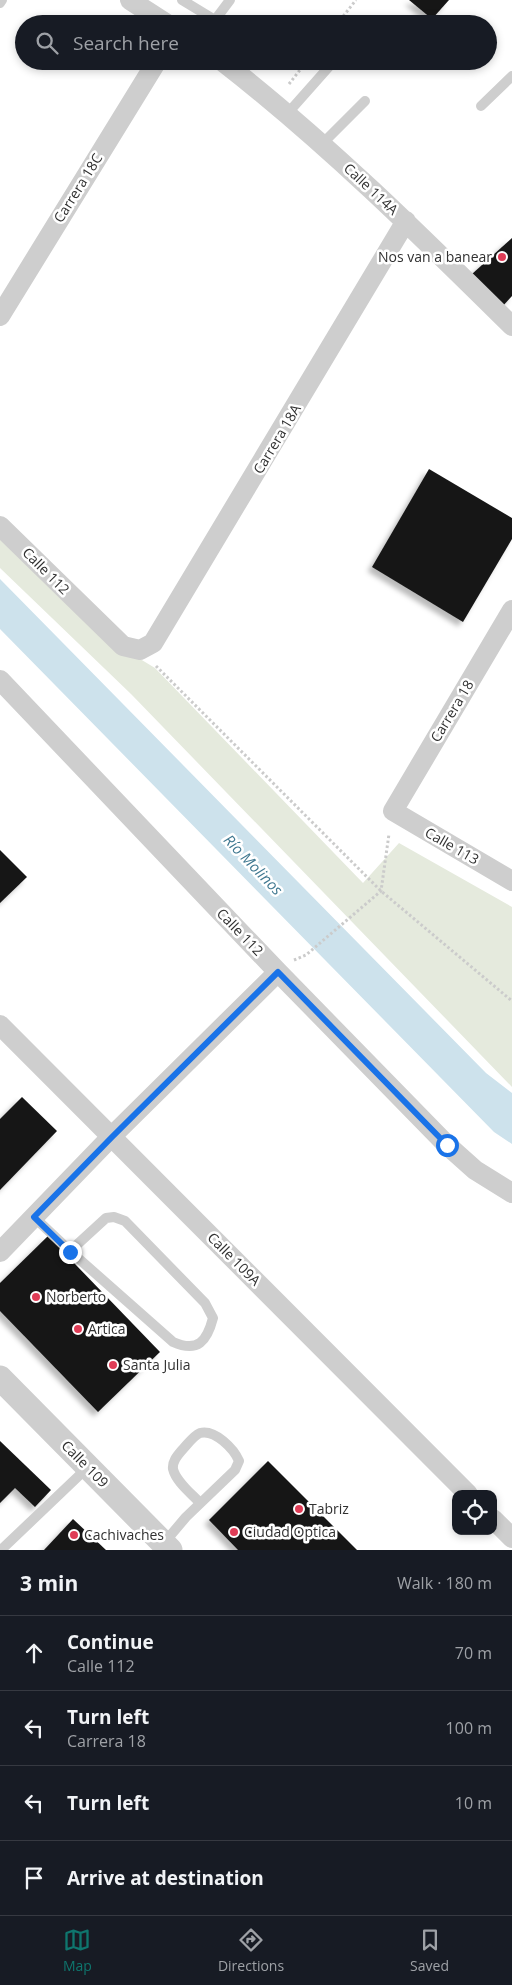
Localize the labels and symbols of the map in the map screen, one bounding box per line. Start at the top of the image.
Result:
street label: Carrera 18C [49,150,106,226]
street label: Calle 114A [340,158,403,219]
place label: Nos van a banear [378,247,492,266]
marker: Nos van a banear [496,251,508,263]
street label: Carrera 18A [248,400,305,477]
street label: Calle 112 [19,543,74,598]
street label: Carrera 18 [426,676,477,745]
street label: Calle 113 [422,823,483,869]
water label: Río Molinos [220,830,288,899]
street label: Calle 112 [213,904,268,960]
route start [436,1134,459,1157]
street label: Calle 109A [204,1228,265,1290]
route end [59,1241,82,1264]
place label: Norberto [46,1287,106,1306]
marker: Norberto [30,1291,42,1303]
place label: Artica [88,1319,126,1338]
marker: Artica [72,1323,84,1335]
place label: Santa Julia [123,1355,191,1374]
marker: Santa Julia [107,1359,119,1371]
street label: Calle 109 [58,1436,113,1491]
place label: Tabriz [309,1499,349,1518]
marker: Tabriz [293,1503,305,1515]
place label: Ciudad Optica [244,1522,336,1541]
place label: Cachivaches [84,1525,164,1544]
marker: Ciudad Optica [228,1526,240,1538]
marker: Cachivaches [68,1529,80,1541]

